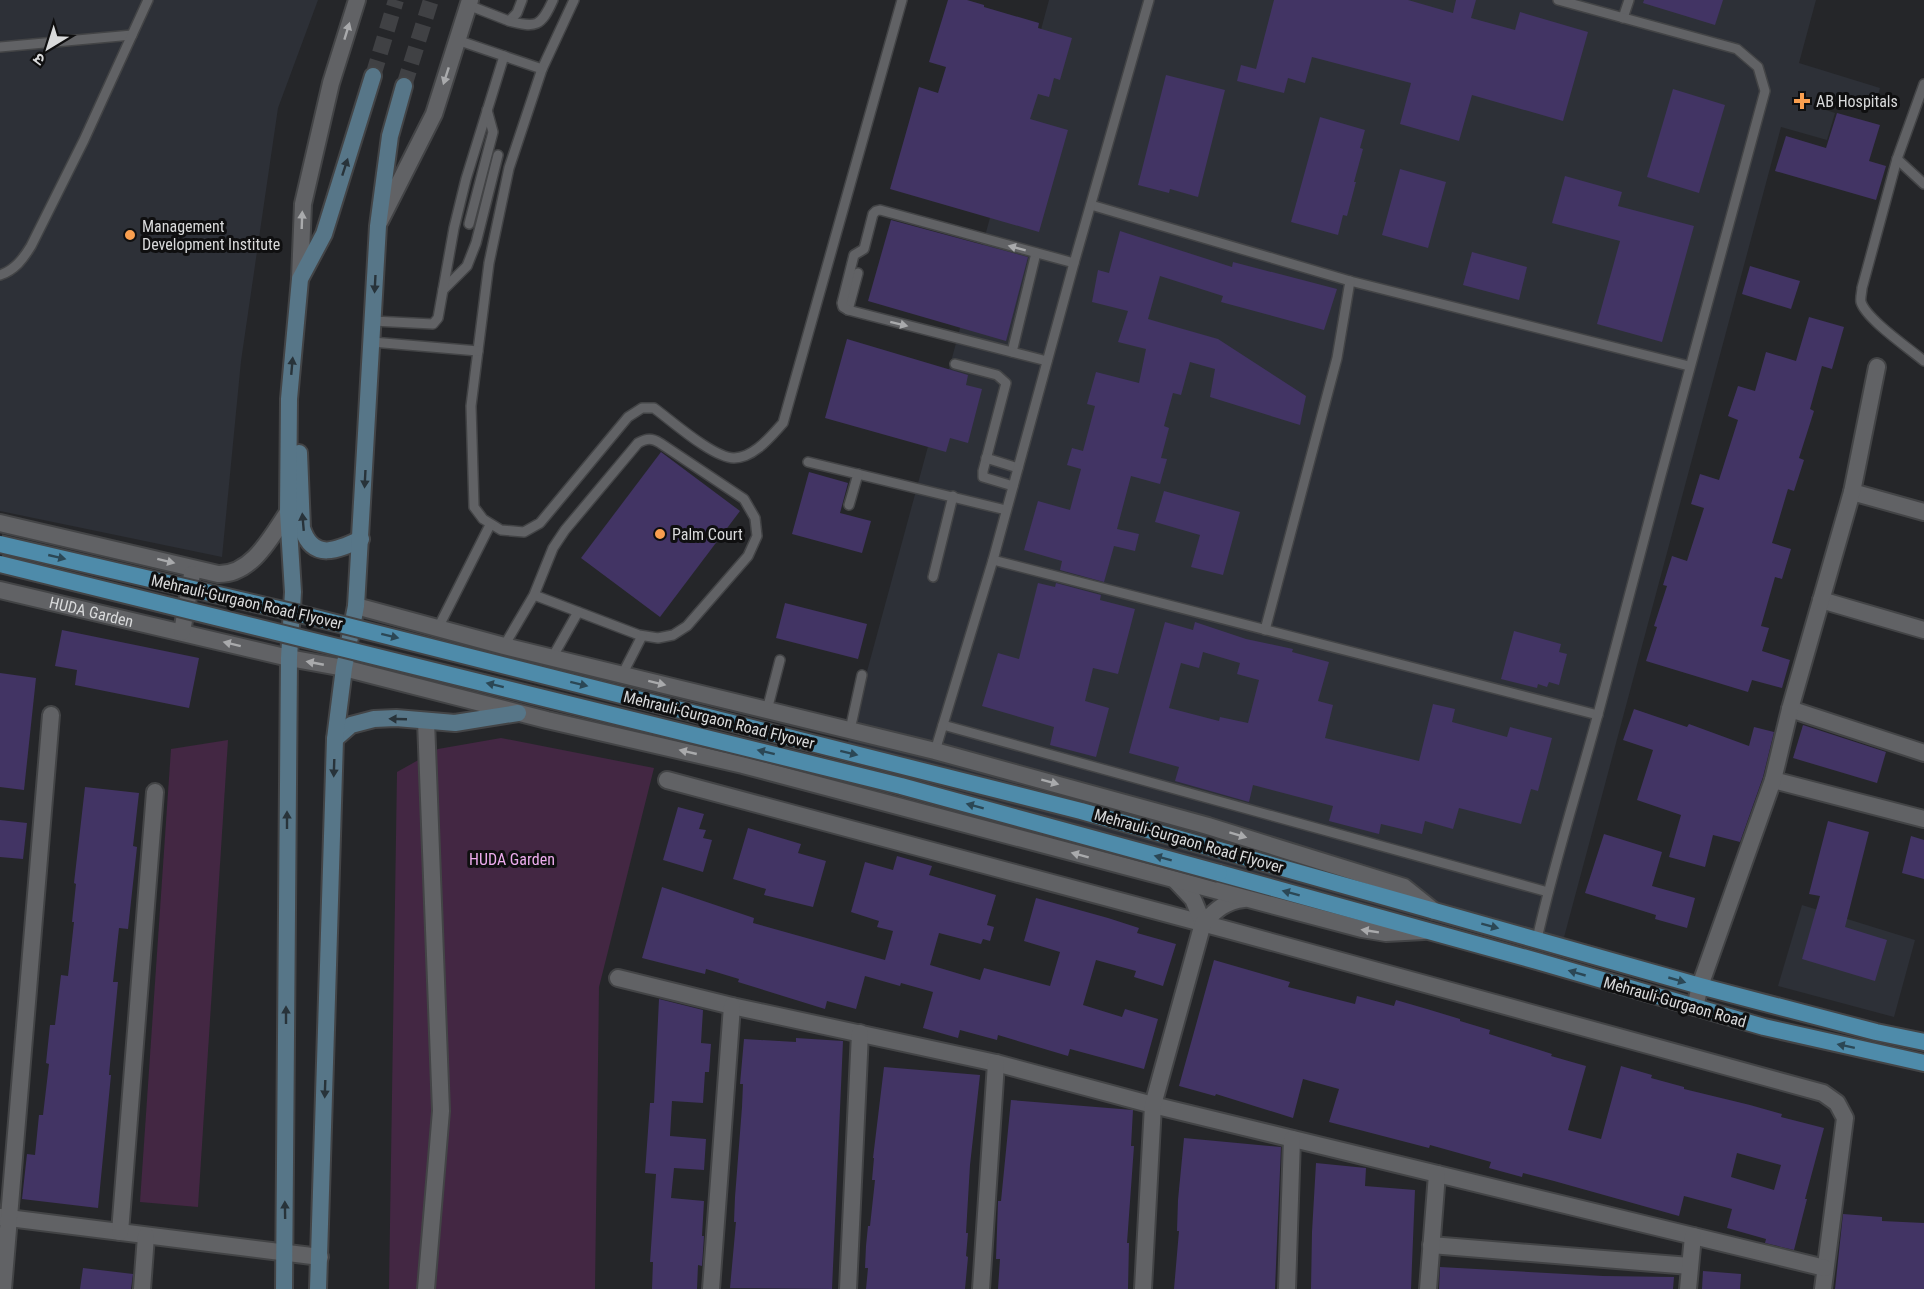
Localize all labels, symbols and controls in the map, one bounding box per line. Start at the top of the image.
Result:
north arrow [18,18,78,78]
one-way arrow [343,22,352,40]
text: उ [29,49,49,70]
one-way arrow [441,67,450,85]
marker: AB Hospitals [1793,92,1811,110]
place label: AB Hospitals [1816,92,1898,111]
one-way arrow [341,158,351,176]
one-way arrow [297,211,307,230]
place label: Management Development Institute [142,217,280,254]
marker: Management Development Institute [123,228,137,242]
one-way arrow [1008,242,1026,252]
one-way arrow [370,275,380,294]
one-way arrow [890,319,909,329]
one-way arrow [287,356,297,375]
one-way arrow [360,469,369,488]
one-way arrow [298,512,308,531]
place label: Palm Court [672,525,743,544]
marker: Palm Court [653,527,667,541]
one-way arrow [48,553,67,562]
one-way arrow [157,557,175,567]
street label: Mehrauli-Gurgaon Road Flyover [149,571,345,633]
street label: HUDA Garden [48,592,135,631]
one-way arrow [381,632,399,642]
one-way arrow [223,639,241,649]
one-way arrow [305,658,324,667]
one-way arrow [648,679,666,689]
one-way arrow [486,680,504,690]
one-way arrow [570,680,588,690]
street label: Mehrauli-Gurgaon Road Flyover [621,687,817,753]
one-way arrow [388,714,407,723]
one-way arrow [757,746,775,756]
one-way arrow [679,747,698,756]
one-way arrow [840,748,858,758]
one-way arrow [329,759,339,778]
one-way arrow [1041,778,1059,788]
one-way arrow [966,801,984,810]
street label: Mehrauli-Gurgaon Road Flyover [1092,805,1286,877]
one-way arrow [283,810,292,829]
one-way arrow [1229,831,1247,840]
park label: HUDA Garden [469,850,555,869]
one-way arrow [1071,850,1089,859]
one-way arrow [1154,853,1172,862]
one-way arrow [1282,888,1300,897]
one-way arrow [1481,922,1499,932]
one-way arrow [1361,926,1380,935]
one-way arrow [1568,968,1586,977]
street label: Mehrauli-Gurgaon Road [1601,973,1749,1031]
one-way arrow [1669,976,1687,985]
one-way arrow [281,1005,291,1024]
one-way arrow [1837,1040,1856,1050]
one-way arrow [320,1080,330,1099]
one-way arrow [280,1200,290,1219]

